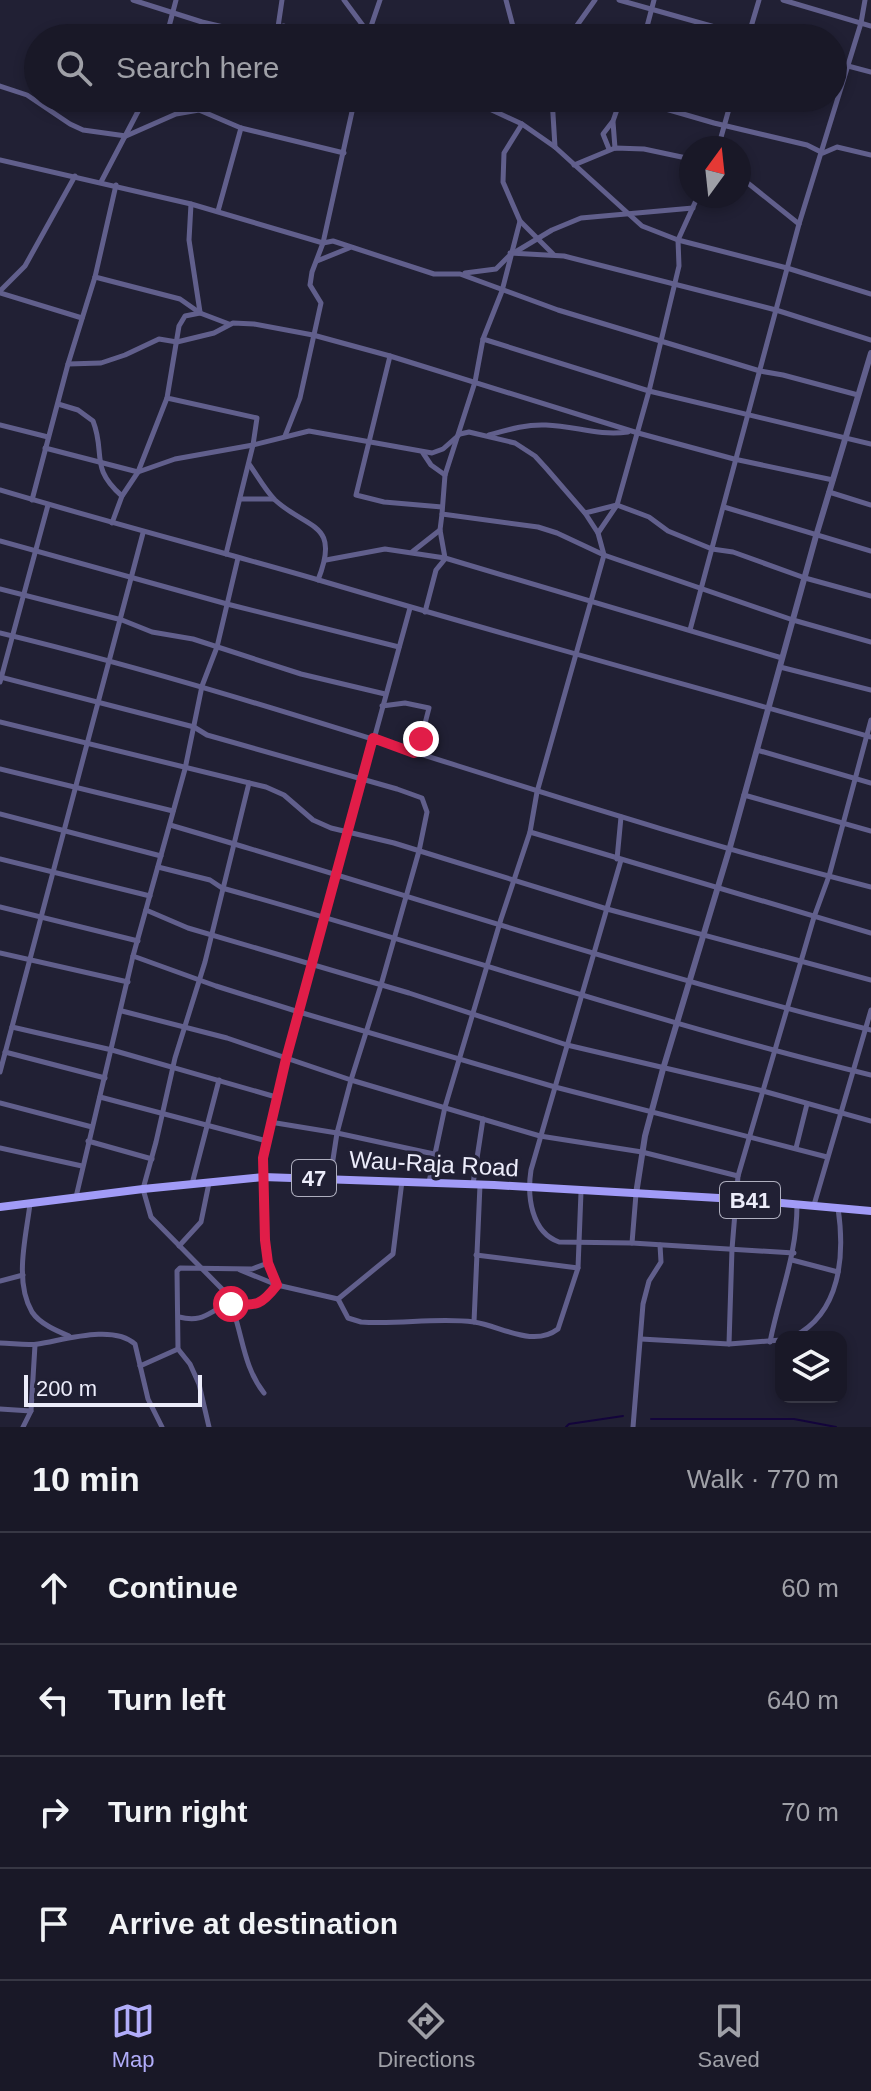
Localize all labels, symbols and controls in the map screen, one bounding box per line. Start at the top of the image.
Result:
search box [24,24,847,112]
icon: search [52,46,96,90]
text: Search here [116,51,279,84]
north arrow [679,136,751,208]
route end [403,721,439,757]
street label: Wau-Raja Road [349,1146,520,1181]
road number: 47 [292,1160,336,1196]
road number: B41 [720,1182,780,1218]
route start [213,1286,249,1322]
map controls [775,1331,847,1403]
button: layers [775,1331,847,1403]
scale bar [24,1371,202,1407]
text: 200 m [36,1376,97,1401]
text: 10 min [32,1460,140,1498]
text: Walk · 770 m [687,1464,839,1494]
icon: ahead [32,1566,76,1610]
text: Continue [108,1571,238,1604]
text: 60 m [781,1573,839,1603]
icon: left [32,1678,76,1722]
text: Turn left [108,1683,226,1716]
text: 640 m [767,1685,839,1715]
icon: right [32,1790,76,1834]
text: Turn right [108,1795,247,1828]
text: 70 m [781,1797,839,1827]
icon: arrive [32,1902,76,1946]
text: Arrive at destination [108,1907,398,1940]
tab: Map [111,1999,155,2073]
tab: Directions [377,1999,475,2073]
tab: Saved [697,1999,760,2073]

